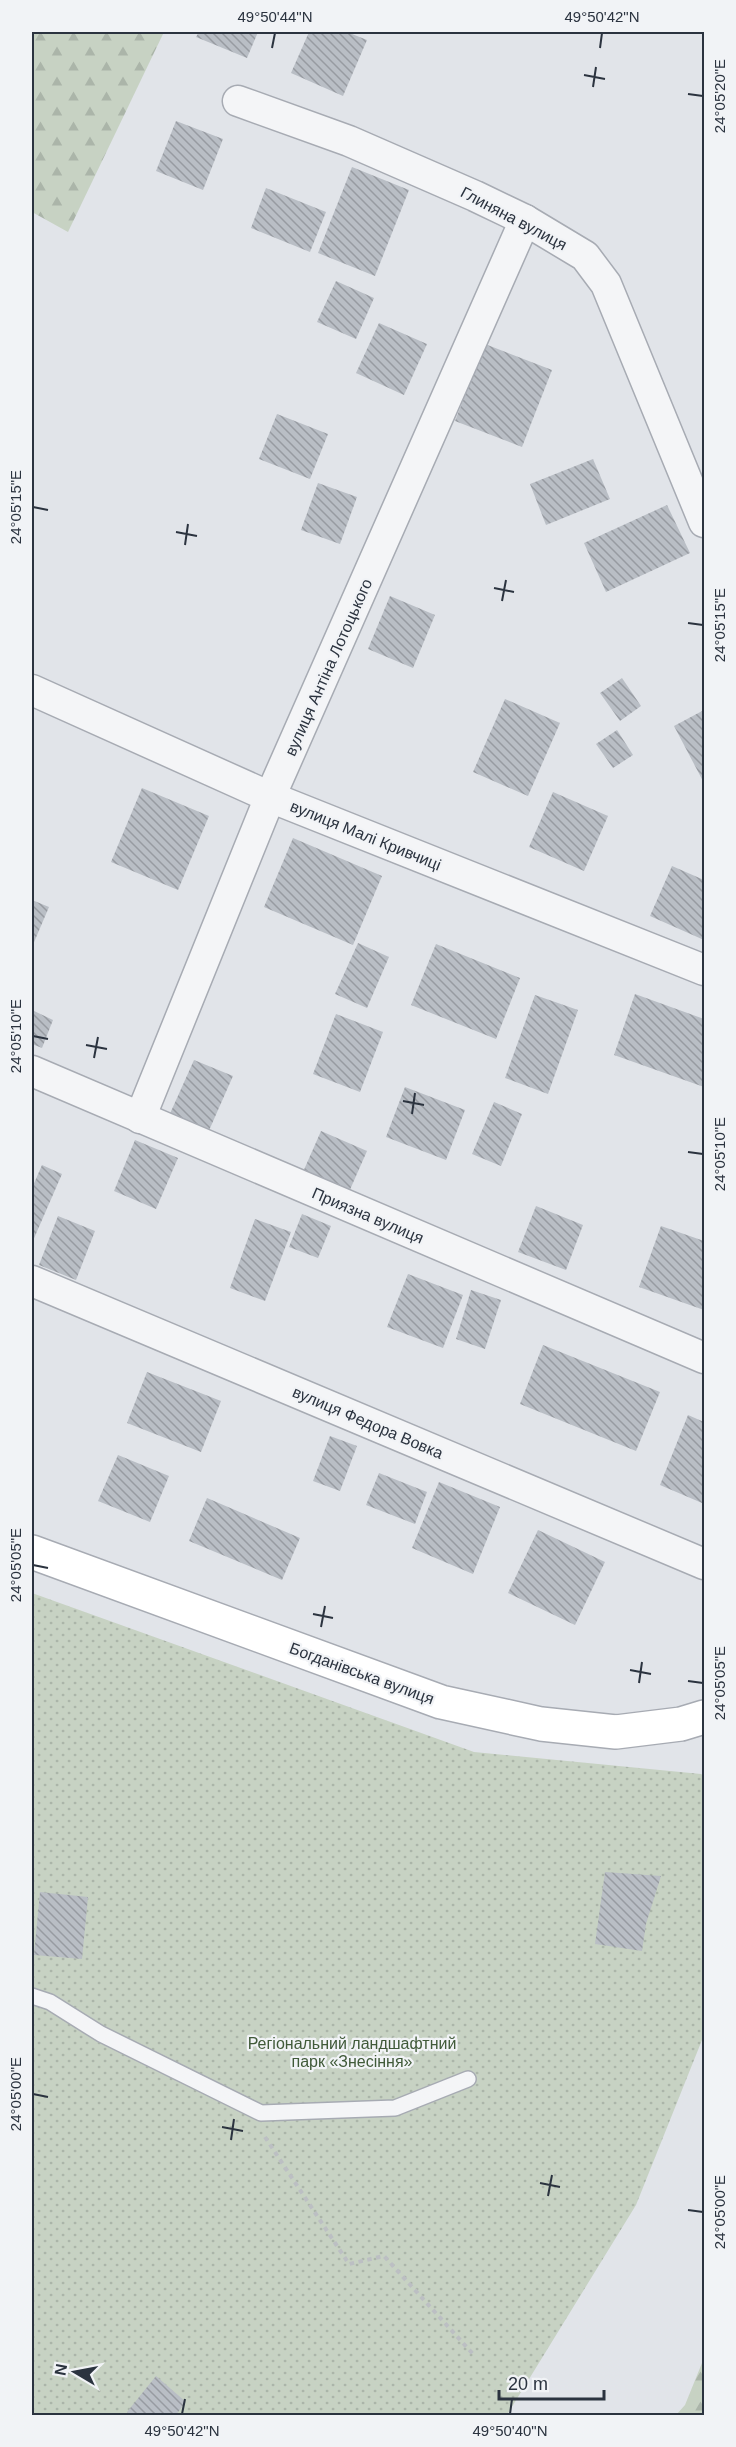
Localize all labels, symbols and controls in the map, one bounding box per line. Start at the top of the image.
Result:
text: 49°50'44"N [237,8,313,25]
text: 49°50'42"N [564,8,640,25]
text: 24°05'20"E [711,59,728,133]
street label: Глиняна вулиця [458,183,570,254]
text: 24°05'15"E [7,470,24,544]
street label: вулиця Антіна Лотоцького [282,576,375,758]
text: 24°05'15"E [711,588,728,662]
street label: вулиця Малі Кривчиці [288,797,444,874]
text: 24°05'10"E [7,999,24,1073]
text: 24°05'10"E [711,1117,728,1191]
street label: Приязна вулиця [310,1184,426,1247]
street label: вулиця Федора Вовка [290,1383,446,1462]
text: 24°05'05"E [7,1528,24,1602]
street label: Богданівська вулиця [287,1639,436,1708]
text: 24°05'05"E [711,1646,728,1720]
park label: Регіональний ландшафтний парк «Знесіння» [248,2035,456,2070]
text: 24°05'00"E [7,2057,24,2131]
text: 24°05'00"E [711,2175,728,2249]
north arrow [45,2342,105,2402]
text: N [51,2362,70,2377]
scale bar [499,2363,604,2401]
text: 20 m [508,2374,548,2394]
text: 49°50'42"N [144,2422,220,2439]
text: 49°50'40"N [472,2422,548,2439]

